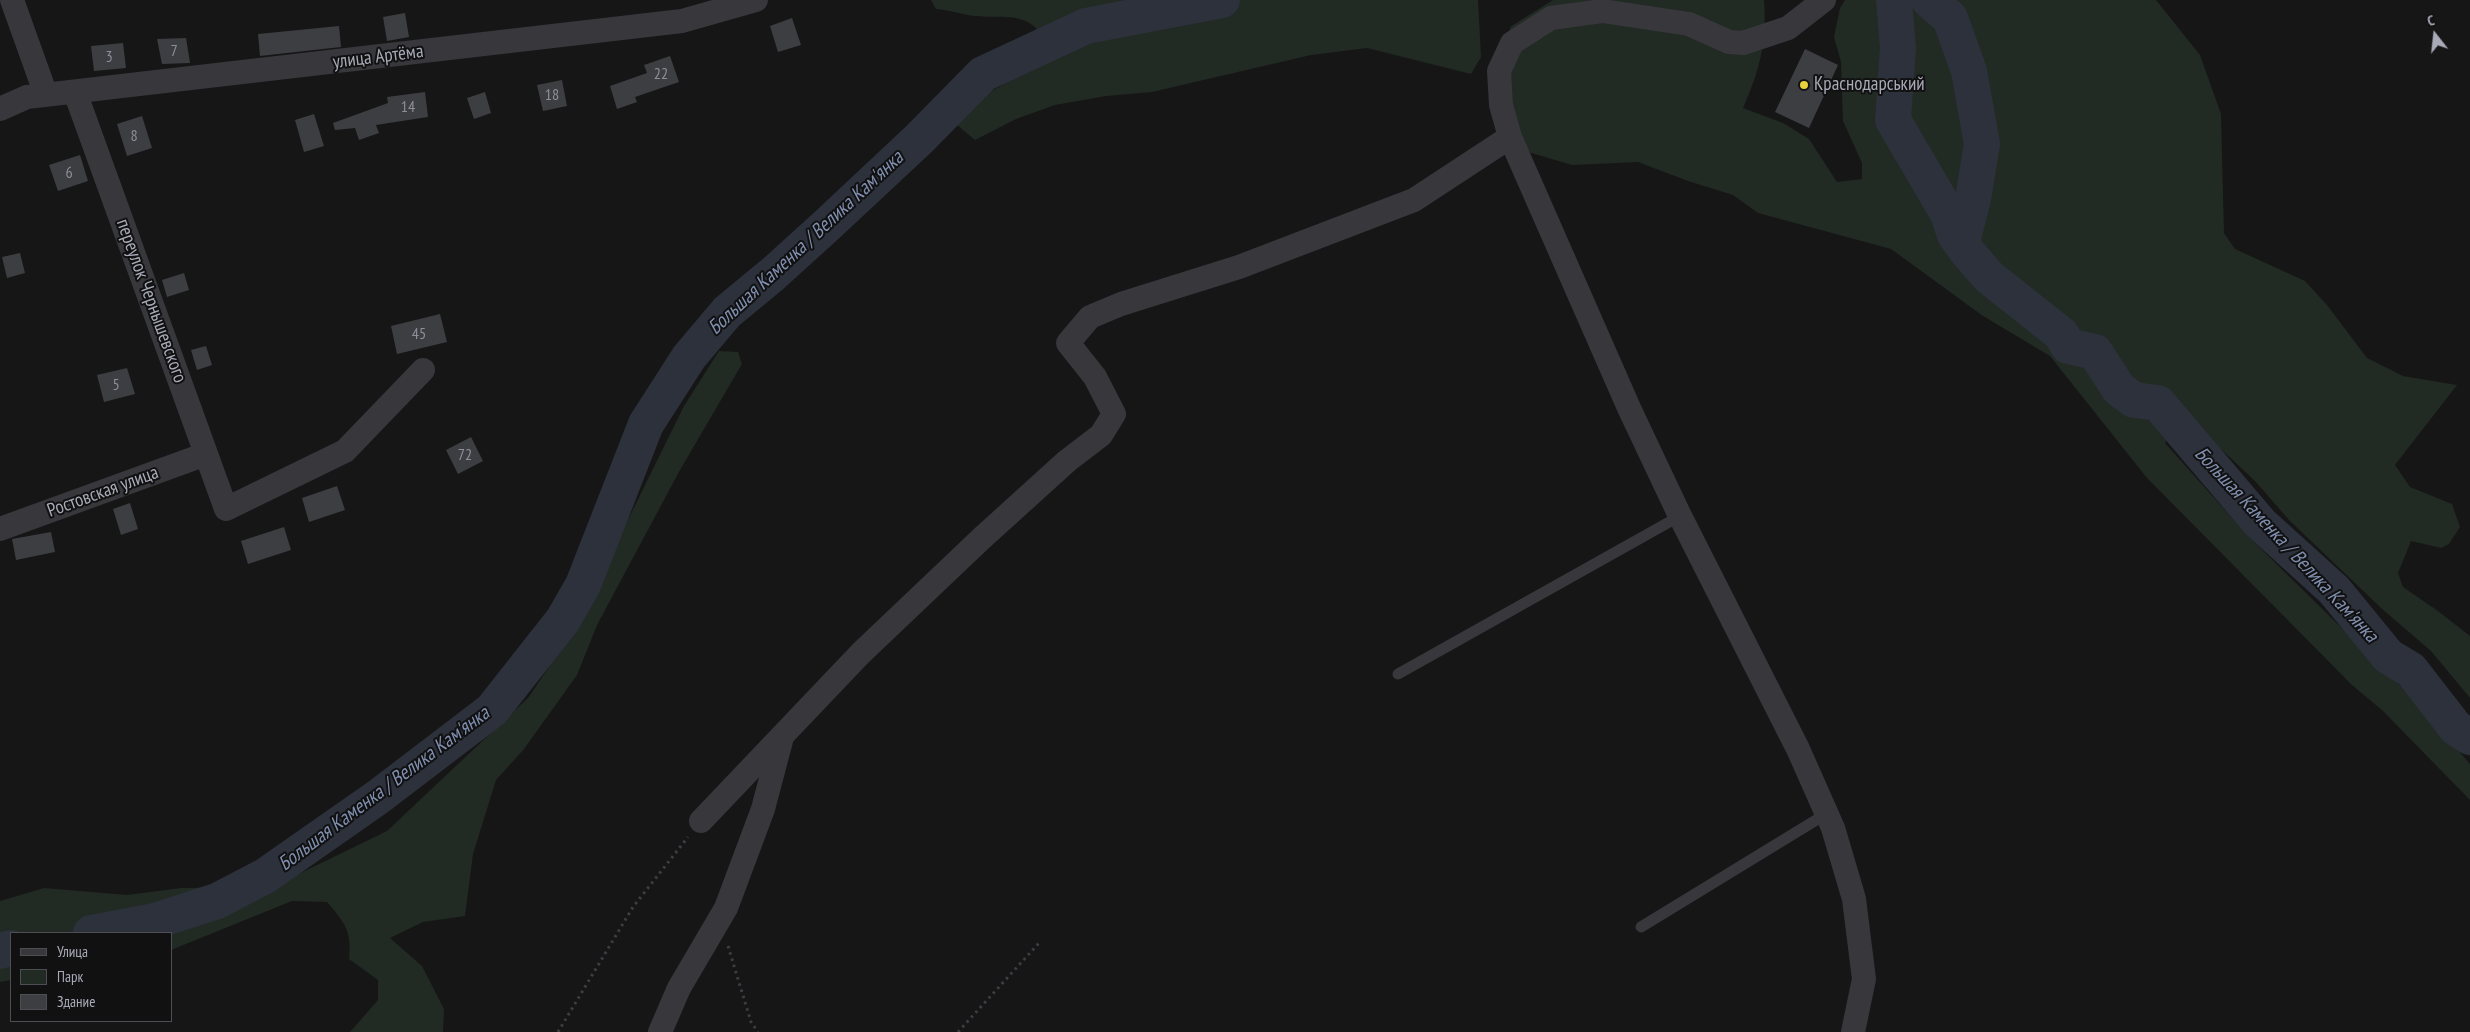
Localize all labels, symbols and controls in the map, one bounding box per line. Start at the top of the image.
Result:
north arrow [2410,10,2460,60]
text: С [2425,11,2436,30]
street label: улица Артёма [331,40,425,74]
house number: 7 [170,41,178,61]
house number: 3 [105,47,113,67]
house number: 22 [654,64,668,84]
place label: Краснодарський [1814,74,1925,96]
marker: Краснодарський [1798,79,1810,91]
house number: 18 [545,85,559,105]
house number: 14 [401,97,415,117]
house number: 8 [130,126,138,146]
water label: Большая Каменка / Велика Кам'янка [703,146,909,340]
house number: 6 [65,163,73,183]
street label: переулок Чернышевского [111,216,191,386]
house number: 45 [412,324,426,344]
house number: 5 [112,375,120,395]
water label: Большая Каменка / Велика Кам'янка [2189,442,2383,648]
house number: 72 [458,445,472,465]
street label: Ростовская улица [44,461,162,523]
water label: Большая Каменка / Велика Кам'янка [274,702,494,876]
legend [10,932,172,1022]
text: Улица [57,942,88,961]
text: Парк [57,967,83,986]
text: Здание [57,992,95,1011]

